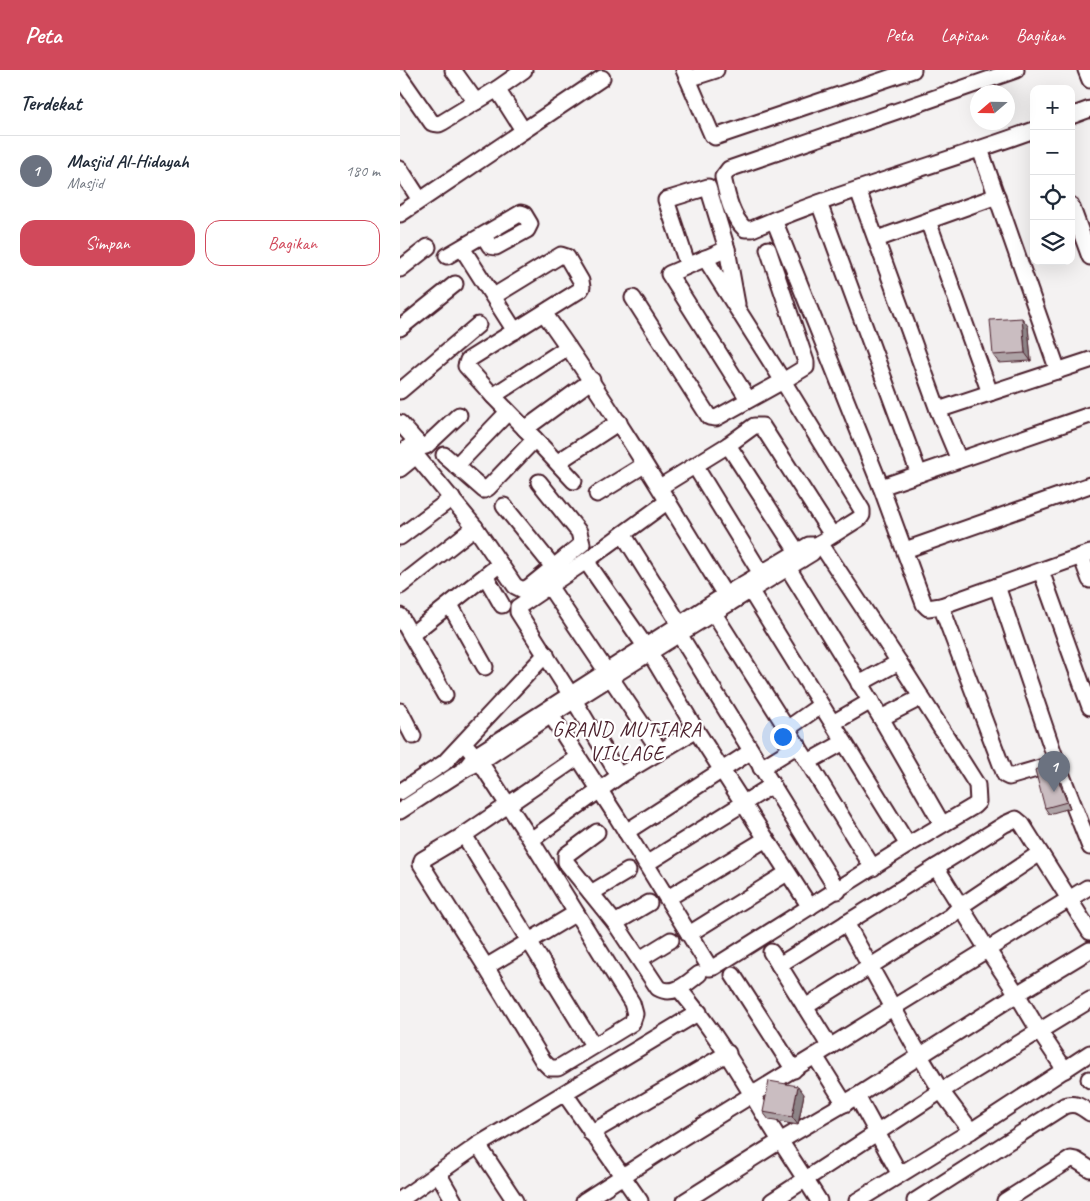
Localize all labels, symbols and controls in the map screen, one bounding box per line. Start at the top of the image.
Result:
text: Peta [25,20,62,50]
text: Peta [886,24,913,46]
text: Lapisan [941,24,988,46]
text: Bagikan [1016,24,1065,46]
north arrow [970,85,1015,130]
map controls [1030,85,1075,265]
button: + [1030,85,1075,130]
text: Terdekat [20,90,81,116]
button: − [1030,130,1075,175]
text: Masjid Al-Hidayah [67,149,189,173]
text: 1 [32,161,40,181]
text: 180 m [346,161,380,181]
text: Masjid [67,173,104,193]
button: locate [1030,175,1075,220]
button: Simpan [20,220,195,266]
button: Bagikan [205,220,380,266]
button: layers [1030,220,1075,265]
district label: GRAND MUTIARA VILLAGE [552,716,702,766]
your location [770,724,796,750]
pin: 1 [1038,751,1070,792]

